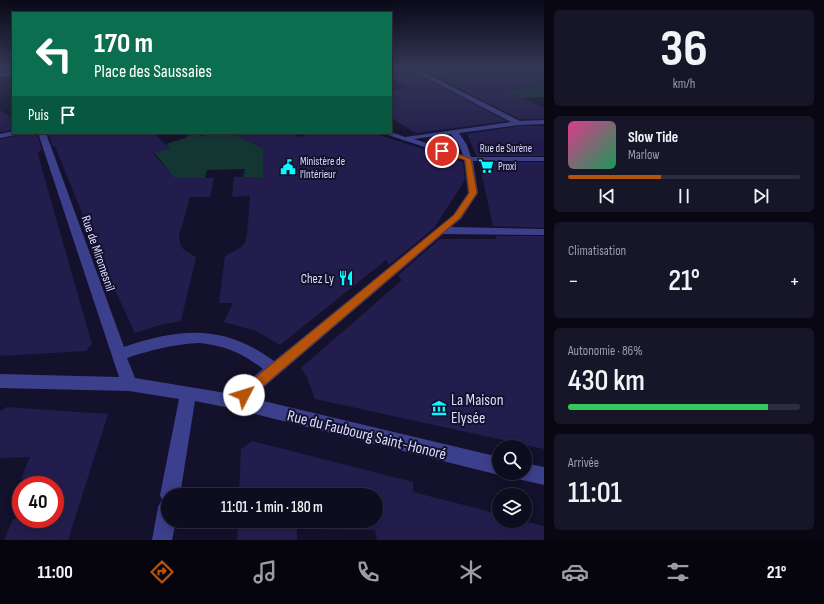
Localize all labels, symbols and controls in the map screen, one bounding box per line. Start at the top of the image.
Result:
text: 36 [660,18,708,81]
text: 170 m [94,27,153,60]
icon: left [28,28,80,80]
text: Place des Saussaies [94,61,212,82]
text: km/h [673,76,695,92]
icon: arrive [57,104,79,126]
text: Puis [28,106,49,125]
text: Slow Tide [628,128,678,147]
pin [425,134,459,168]
icon: arrive [431,140,453,162]
street label: Rue de Surène [480,142,532,155]
text: Marlow [628,147,660,163]
place label: Ministère de l'Intérieur [300,155,345,181]
supermarket icon: Proxi [477,157,495,175]
public building icon: Ministère de l'Intérieur [279,158,297,176]
place label: Proxi [498,160,516,173]
icon: previous [596,185,618,207]
icon: pause [673,185,695,207]
icon: next [750,185,772,207]
street label: Rue de Miromesnil [78,213,119,293]
text: Climatisation [568,243,626,259]
text: 21° [668,263,700,299]
text: − [568,268,579,295]
text: + [789,268,800,295]
restaurant icon: Chez Ly [337,269,355,287]
place label: Chez Ly [301,271,334,287]
text: Autonomie · 86% [568,343,643,359]
text: 430 km [568,363,645,399]
position arrow [223,374,265,416]
place label: La Maison Elysée [451,391,504,428]
museum icon: La Maison Elysée [430,399,448,417]
street label: Rue du Faubourg Saint-Honoré [285,406,448,464]
map controls [492,440,532,528]
button: search [492,440,532,480]
text: Arrivée [568,455,599,471]
text: 11:01 [568,475,622,511]
speed limit sign: 40 [12,476,64,528]
button: layers [492,488,532,528]
text: 11:01 · 1 min · 180 m [221,498,323,517]
icon: directions [148,558,176,586]
icon: music [251,558,279,586]
icon: phone [354,558,382,586]
icon: climate [457,558,485,586]
icon: car [561,558,589,586]
icon: filters [664,558,692,586]
text: 11:00 [38,562,73,583]
text: 21° [767,562,786,583]

